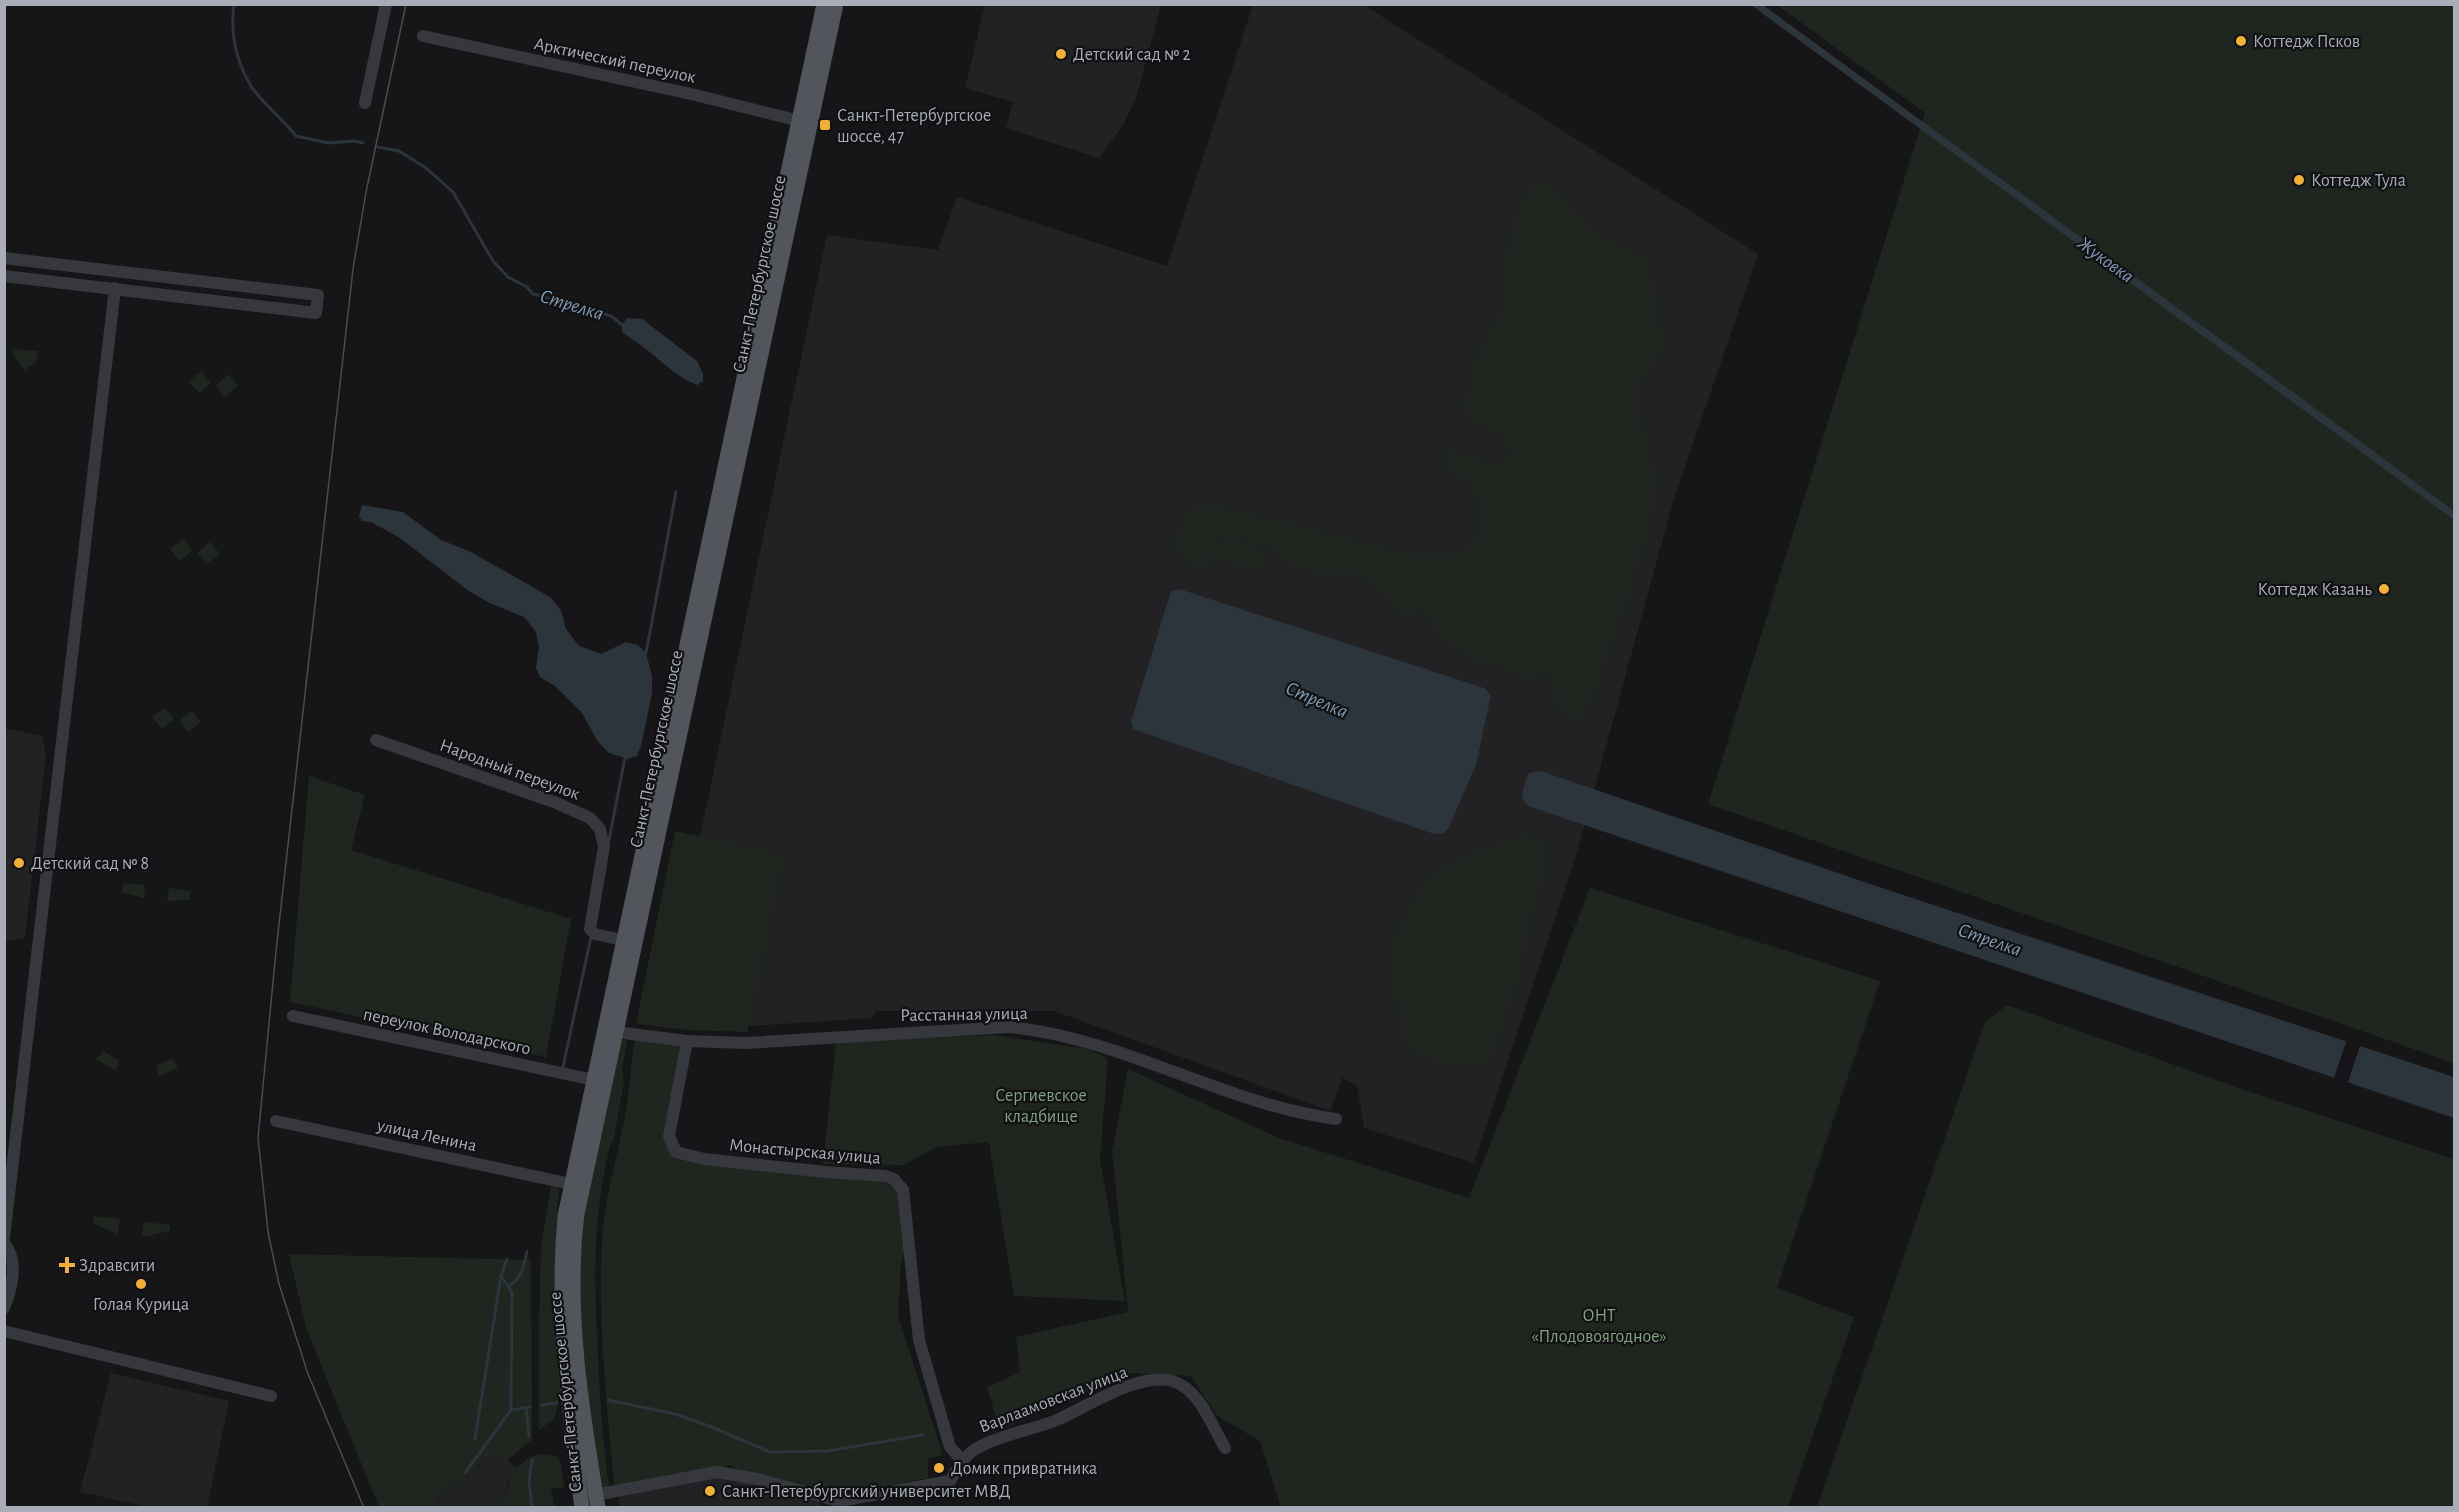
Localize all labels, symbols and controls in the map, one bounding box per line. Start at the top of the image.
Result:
place label: Коттедж Псков [2253,33,2360,51]
marker: Коттедж Псков [2234,34,2248,48]
street label: Арктический переулок [532,35,698,87]
place label: Детский сад № 2 [1073,46,1191,64]
marker: Детский сад № 2 [1054,47,1068,61]
place label: Санкт-Петербургское шоссе, 47 [837,106,991,146]
marker: Санкт-Петербургское шоссе, 47 [818,118,832,132]
place label: Коттедж Тула [2311,172,2406,190]
marker: Коттедж Тула [2292,173,2306,187]
street label: Санкт-Петербургское шоссе [729,174,790,375]
water label: Жуковка [2074,233,2137,287]
water label: Стрелка [537,286,606,324]
place label: Коттедж Казань [2257,581,2372,599]
marker: Коттедж Казань [2377,582,2391,596]
street label: Санкт-Петербургское шоссе [626,649,687,850]
water label: Стрелка [1283,678,1351,722]
street label: Народный переулок [437,736,583,804]
place label: Детский сад № 8 [31,855,149,873]
marker: Детский сад № 8 [12,856,26,870]
water label: Стрелка [1955,920,2024,960]
street label: переулок Володарского [361,1005,532,1059]
street label: Расстанная улица [900,1005,1028,1025]
park label: Сергиевское кладбище [995,1087,1087,1126]
street label: улица Ленина [374,1116,478,1155]
street label: Монастырская улица [728,1136,881,1168]
place label: Здравсити [79,1257,155,1275]
marker: Здравсити [60,1258,74,1272]
marker: Голая Курица [134,1277,148,1291]
street label: Санкт-Петербургское шоссе [546,1291,585,1493]
place label: Голая Курица [93,1296,189,1314]
park label: ОНТ «Плодовоягодное» [1531,1307,1667,1346]
street label: Варлаамовская улица [977,1363,1130,1437]
place label: Домик привратника [951,1460,1097,1478]
marker: Домик привратника [932,1461,946,1475]
place label: Санкт-Петербургский университет МВД [722,1482,1011,1501]
marker: Санкт-Петербургский университет МВД [703,1484,717,1498]

